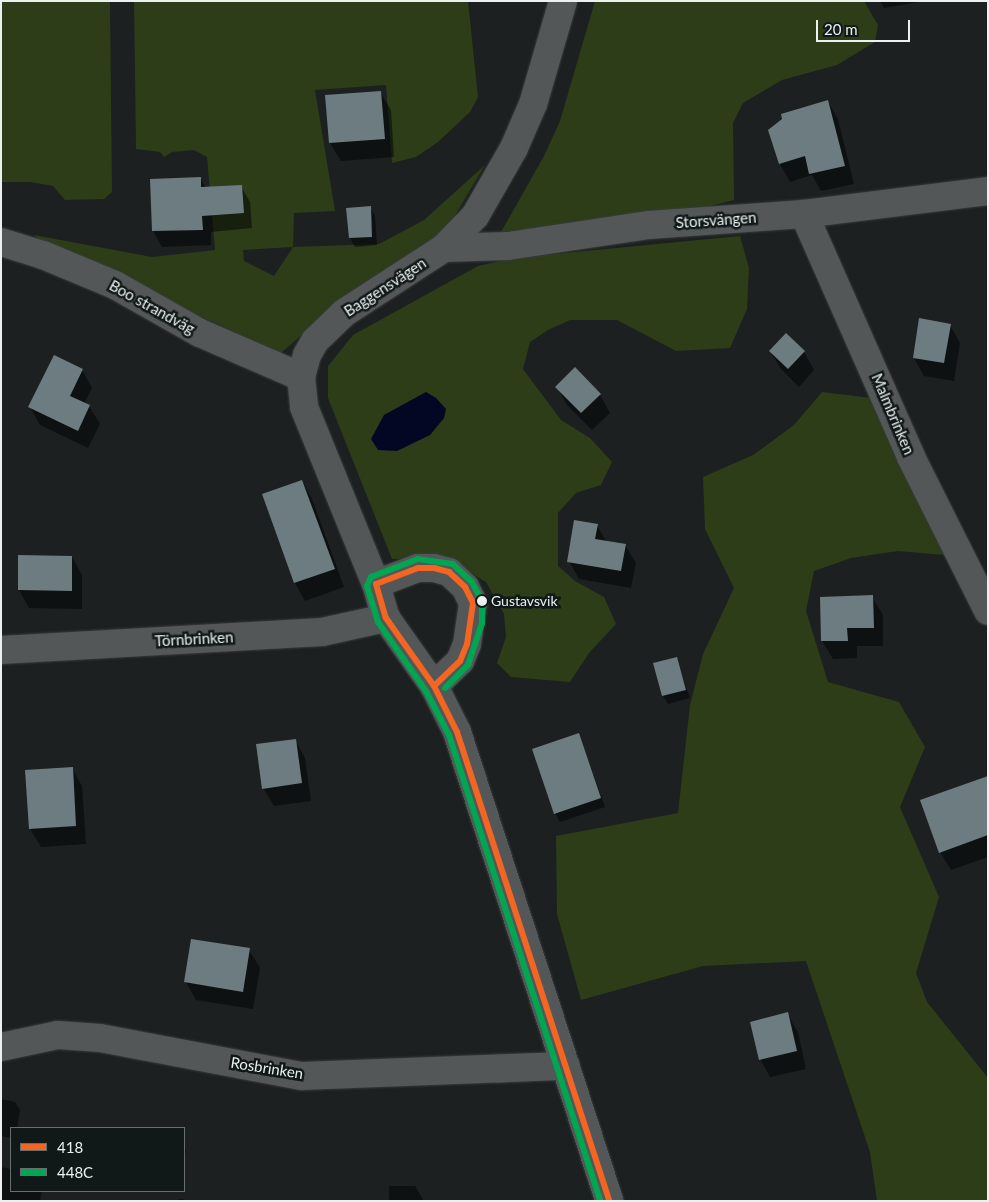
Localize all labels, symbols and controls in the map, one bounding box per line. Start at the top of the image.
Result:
scale bar [819,10,913,42]
text: 20 m [824,20,858,38]
street label: Storsvängen [675,208,757,232]
street label: Baggensvägen [341,254,429,320]
street label: Boo strandväg [106,276,198,338]
street label: Malmbrinken [868,371,918,457]
place label: Gustavsvik [491,593,558,609]
marker: Gustavsvik [477,596,487,606]
street label: Törnbrinken [154,628,234,650]
street label: Rosbrinken [229,1053,305,1083]
legend [10,1127,185,1192]
text: 418 [57,1138,83,1156]
text: 448C [57,1163,93,1181]

